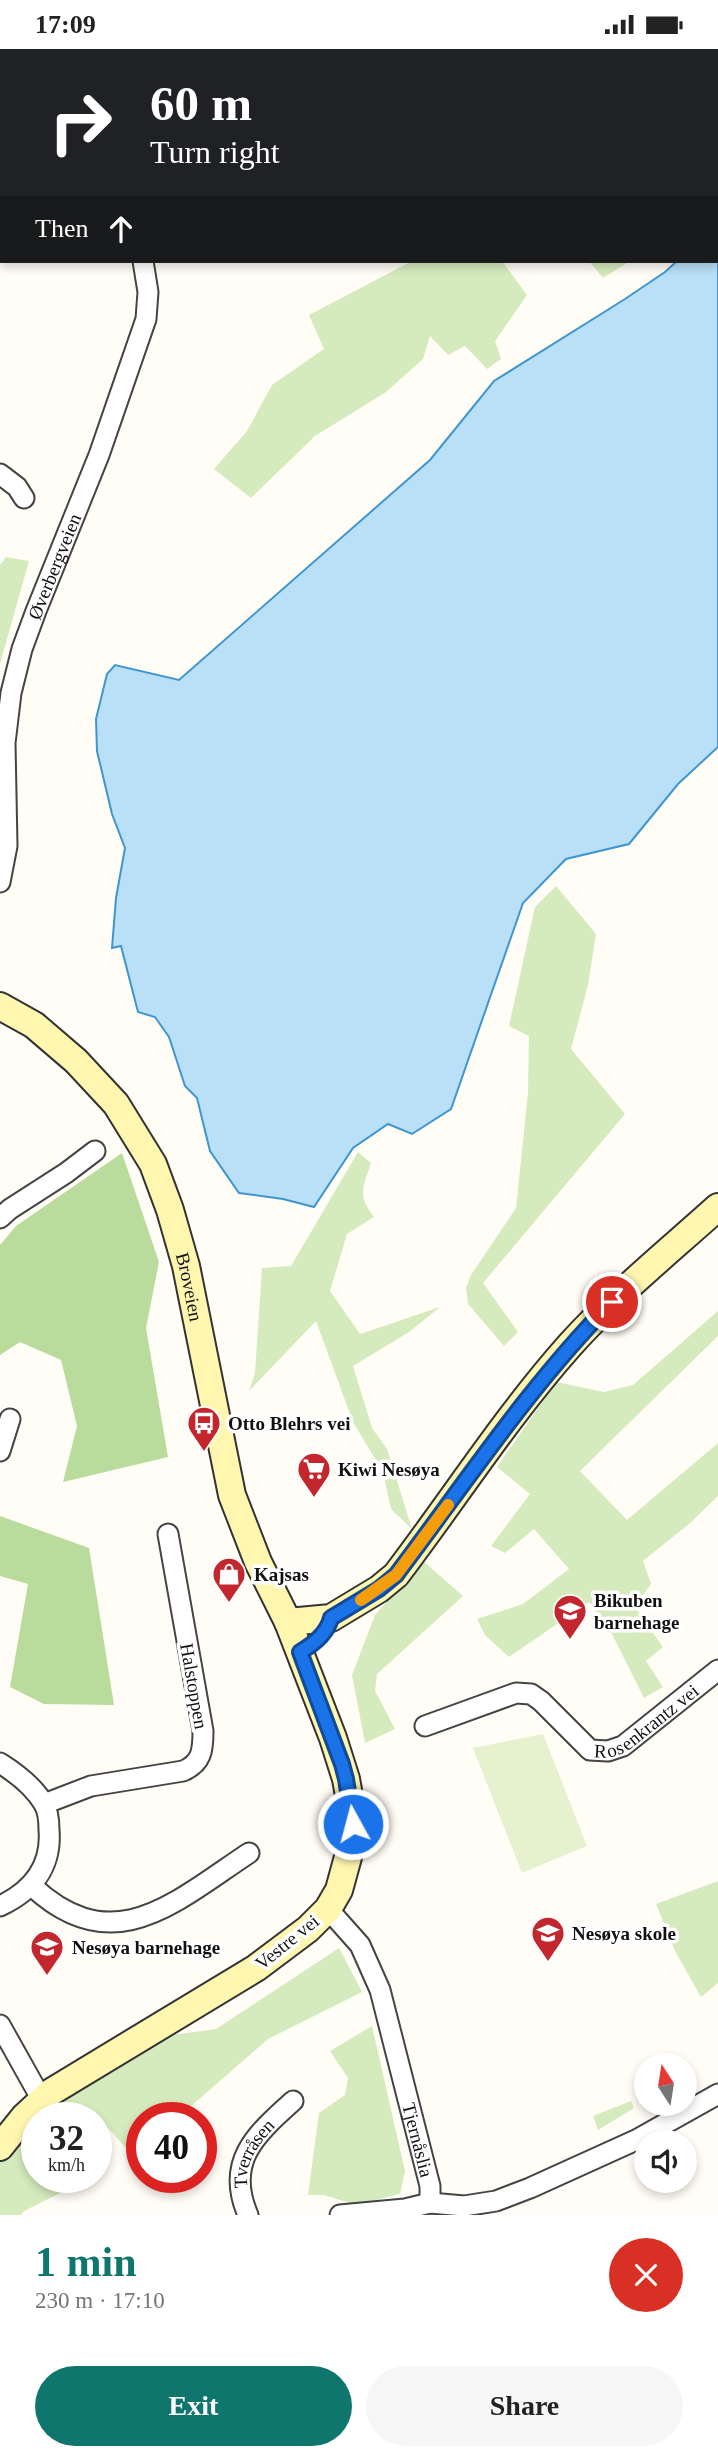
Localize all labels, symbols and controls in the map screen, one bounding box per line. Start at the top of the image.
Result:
text: 17:09 [35,10,96,39]
text: 60 m [150,76,252,131]
icon: right [35,77,126,168]
text: Turn right [150,134,280,170]
icon: ahead [102,210,140,248]
text: Then [35,214,88,243]
street label: Øverbergveien [23,510,85,622]
street label: Broveien [172,1250,207,1324]
pin [582,1272,642,1332]
icon: arrive [593,1283,631,1321]
bus stop icon: Otto Blehrs vei [185,1404,223,1453]
place label: Otto Blehrs vei [228,1413,350,1434]
supermarket icon: Kiwi Nesøya [295,1450,333,1499]
place label: Kiwi Nesøya [338,1459,440,1480]
shop icon: Kajsas [210,1555,248,1604]
place label: Kajsas [254,1564,309,1585]
place label: Bikuben barnehage [594,1590,680,1633]
school or university icon: Bikuben barnehage [551,1592,589,1641]
street label: Halstoppen [176,1642,212,1731]
street label: Rosenkrantz vei [594,1680,702,1761]
position arrow [316,1787,390,1861]
street label: Vestre vei [251,1910,323,1974]
school or university icon: Nesøya skole [529,1914,567,1963]
place label: Nesøya skole [572,1923,676,1944]
school or university icon: Nesøya barnehage [28,1928,66,1977]
place label: Nesøya barnehage [72,1937,220,1958]
north arrow [634,2053,696,2116]
map controls [634,2053,697,2193]
street label: Tjernåslia [399,2100,438,2180]
speed limit sign: 40 [126,2102,217,2193]
street label: Tverråsen [229,2114,279,2188]
text: 32 [49,2119,84,2158]
button: sound [634,2130,697,2193]
text: km/h [48,2155,85,2175]
button: close [609,2238,683,2312]
text: 1 min [35,2239,137,2285]
text: 230 m · 17:10 [35,2288,165,2313]
button: Exit [35,2366,352,2446]
button: Share [366,2366,683,2446]

